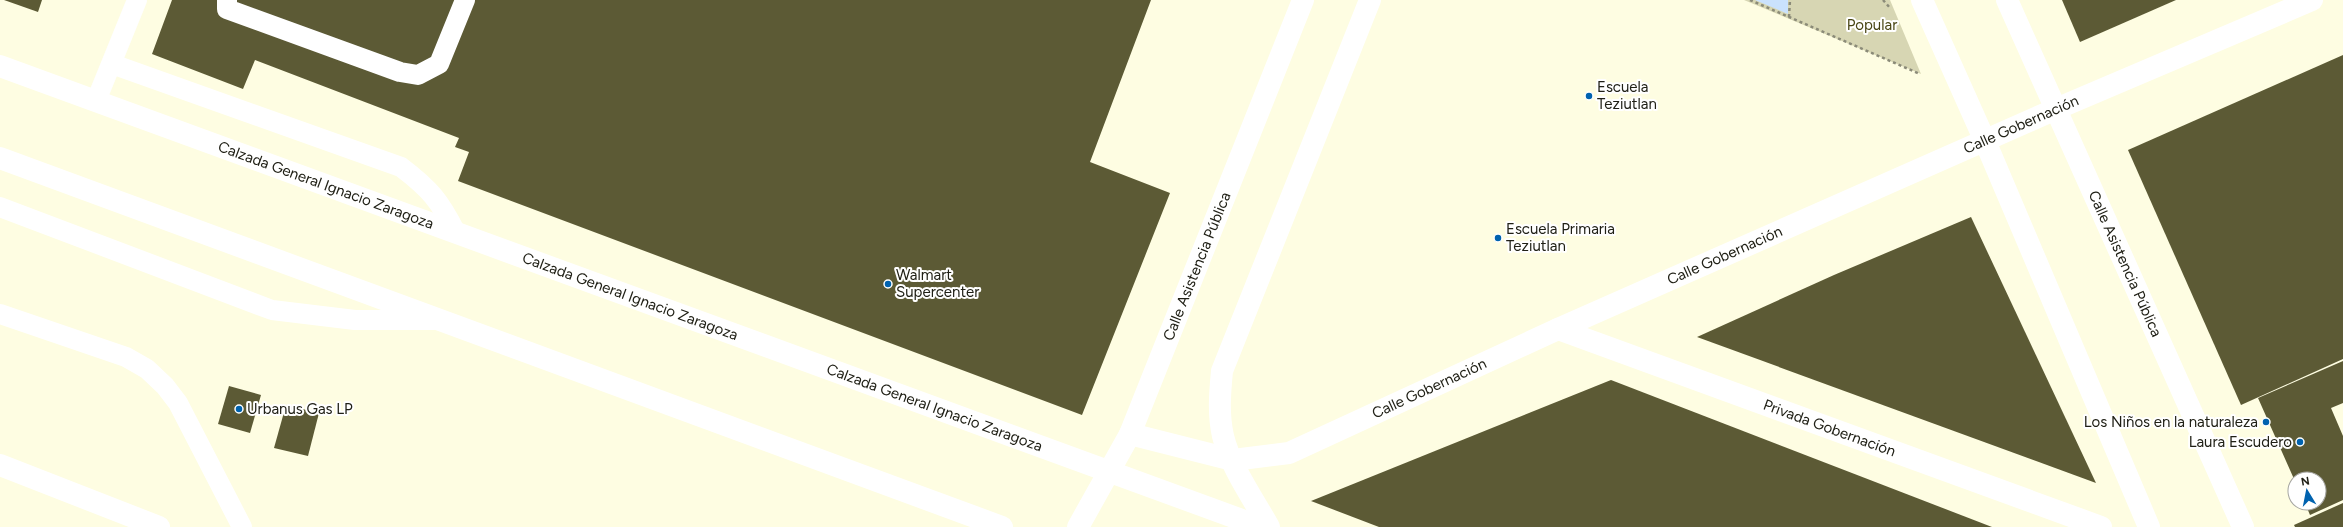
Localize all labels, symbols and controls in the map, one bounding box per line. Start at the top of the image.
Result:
park label: Popular [1847,16,1897,34]
place label: Escuela Teziutlan [1597,78,1657,113]
marker: Escuela Teziutlan [1584,91,1594,101]
street label: Calle Gobernación [1961,91,2081,158]
street label: Calzada General Ignacio Zaragoza [216,137,436,233]
street label: Calle Asistencia Pública [2085,188,2166,340]
street label: Calle Asistencia Pública [1159,190,1234,343]
place label: Escuela Primaria Teziutlan [1506,220,1615,255]
street label: Calle Gobernación [1664,222,1785,289]
marker: Escuela Primaria Teziutlan [1493,233,1503,243]
street label: Calzada General Ignacio Zaragoza [520,249,741,344]
place label: Walmart Supercenter [896,266,979,301]
marker: Walmart Supercenter [883,279,893,289]
street label: Calle Gobernación [1369,354,1489,423]
street label: Calzada General Ignacio Zaragoza [824,360,1045,455]
street label: Privada Gobernación [1761,396,1898,460]
place label: Urbanus Gas LP [247,400,353,418]
marker: Urbanus Gas LP [234,404,244,414]
place label: Los Niños en la naturaleza [2084,413,2258,431]
marker: Los Niños en la naturaleza [2261,417,2271,427]
place label: Laura Escudero [2189,433,2292,451]
marker: Laura Escudero [2295,437,2305,447]
north arrow [2287,471,2327,511]
text: N [2300,475,2311,489]

